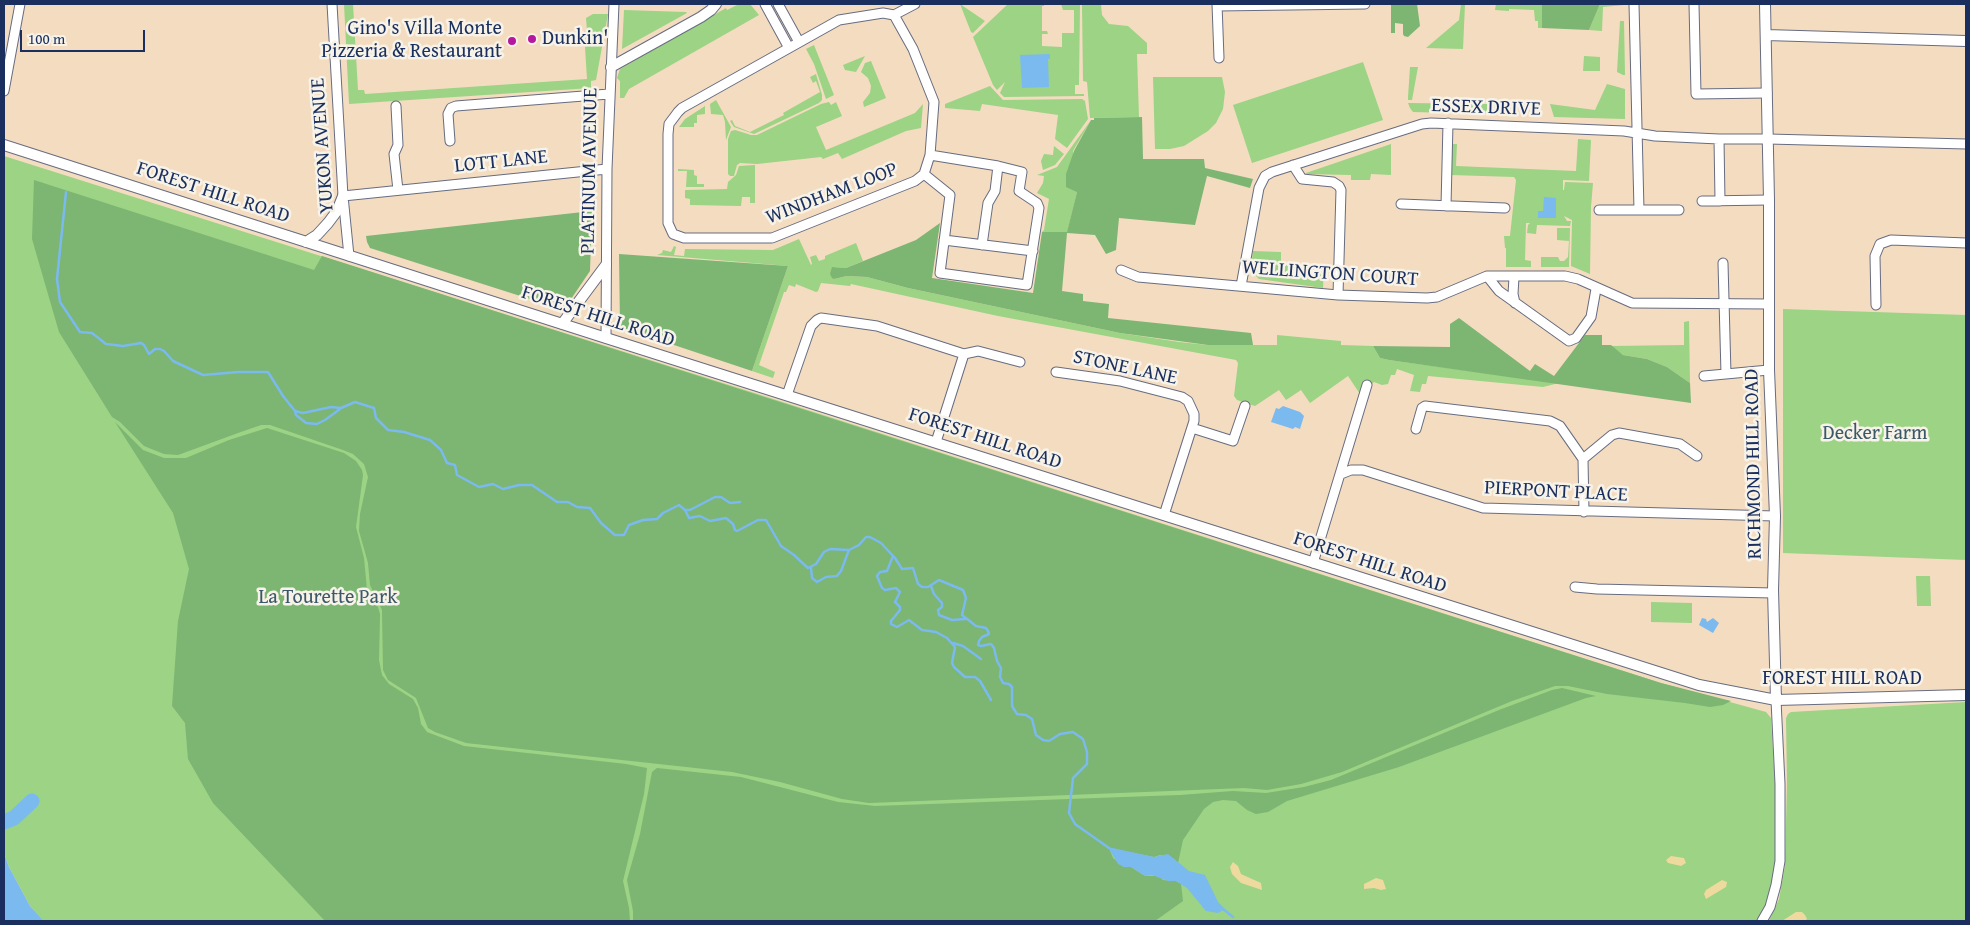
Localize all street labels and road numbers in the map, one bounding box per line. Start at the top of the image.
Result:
street label: YUKON AVENUE [306,77,340,215]
street label: PLATINUM AVENUE [577,88,603,254]
street label: ESSEX DRIVE [1431,94,1541,122]
street label: LOTT LANE [453,145,549,179]
street label: FOREST HILL ROAD [133,157,293,229]
street label: WINDHAM LOOP [763,158,901,230]
street label: WELLINGTON COURT [1241,256,1419,292]
street label: FOREST HILL ROAD [518,281,678,353]
street label: STONE LANE [1071,345,1179,391]
street label: RICHMOND HILL ROAD [1740,368,1768,560]
street label: FOREST HILL ROAD [905,403,1065,475]
street label: PIERPONT PLACE [1484,476,1628,508]
street label: FOREST HILL ROAD [1290,527,1450,599]
street label: FOREST HILL ROAD [1762,667,1922,691]

